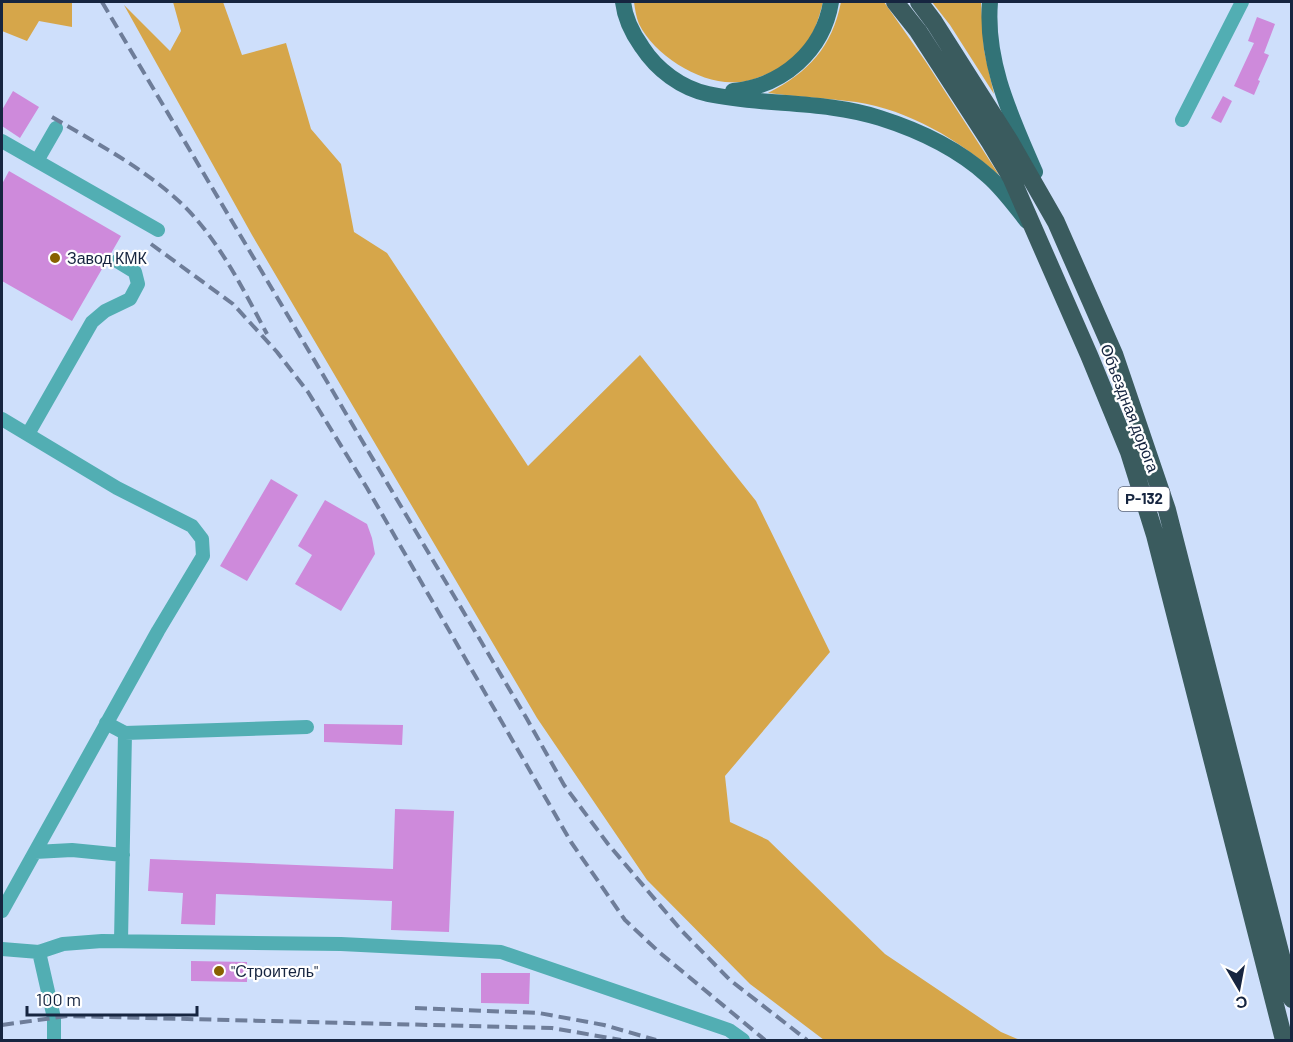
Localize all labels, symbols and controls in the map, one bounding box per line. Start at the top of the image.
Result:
place label: Завод КМК [67,248,148,267]
marker: Завод КМК [48,251,62,265]
street label: Объездная дорога [1097,341,1164,475]
road number: Р-132 [1118,487,1170,511]
north arrow [1209,958,1269,1018]
place label: "Строитель" [231,961,318,980]
marker: "Строитель" [212,964,226,978]
scale bar [27,979,196,1017]
text: 100 m [36,988,81,1010]
text: С [1234,993,1249,1014]

